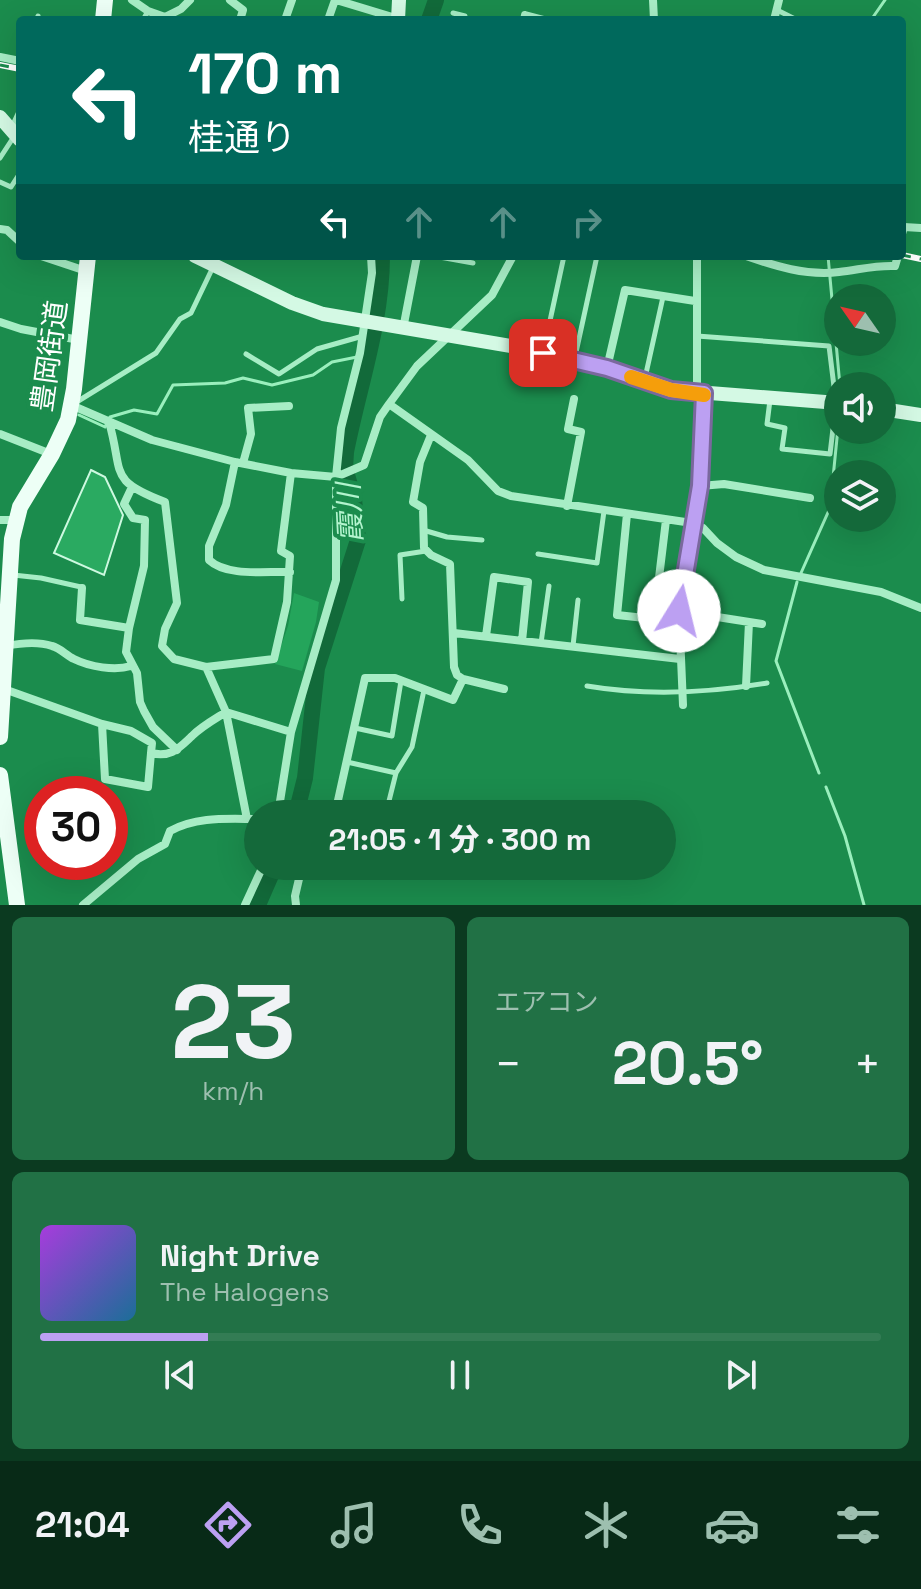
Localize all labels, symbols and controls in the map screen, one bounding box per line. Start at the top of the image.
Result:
text: 170 m [188,38,342,109]
icon: left [56,48,160,152]
text: 桂通り [188,115,296,161]
icon: left [313,200,357,244]
icon: ahead [397,200,441,244]
icon: ahead [481,200,525,244]
icon: right [565,200,609,244]
north arrow [824,284,896,356]
map controls [824,284,896,532]
street label: 豊岡街道 [23,298,75,414]
pin [509,319,577,387]
icon: arrive [521,331,565,375]
button: sound [824,372,896,444]
button: layers [824,460,896,532]
water label: 霞川 [328,479,371,544]
position arrow [637,569,721,653]
speed limit sign: 30 [24,776,128,880]
text: 21:05 · 1 分 · 300 m [329,820,591,859]
text: 23 [171,956,296,1088]
text: エアコン [495,985,599,1019]
text: 20.5° [612,1025,763,1102]
text: − [495,1036,522,1092]
text: + [854,1036,881,1092]
text: km/h [202,1074,264,1108]
text: Night Drive [160,1236,320,1275]
text: The Halogens [160,1275,329,1309]
icon: previous [158,1353,202,1397]
icon: pause [438,1353,482,1397]
icon: next [719,1353,763,1397]
icon: directions [200,1497,256,1553]
icon: music [326,1497,382,1553]
icon: phone [452,1497,508,1553]
icon: climate [578,1497,634,1553]
icon: car [704,1497,760,1553]
icon: filters [830,1497,886,1553]
text: 21:04 [35,1502,130,1548]

